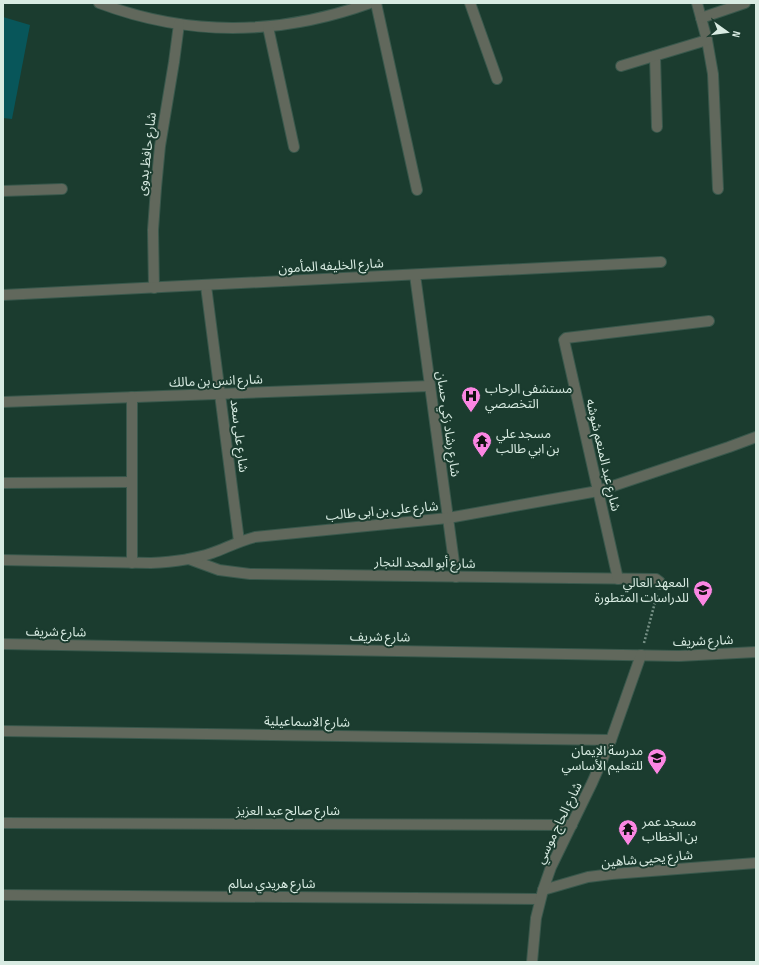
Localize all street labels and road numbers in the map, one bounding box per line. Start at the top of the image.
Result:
street label: شارع حافظ بدوى [134,112,162,197]
street label: شارع الخليفه المأمون [278,255,384,279]
street label: شارع رشاد زكي حسان [431,370,463,478]
street label: شارع انس بن مالك [169,371,263,393]
street label: شارع عبد المنعم شوشه [580,397,624,513]
street label: شارع على سعد [225,399,251,474]
street label: شارع على بن ابى طالب [325,498,439,526]
street label: شارع أبو المجد النجار [373,553,476,574]
street label: شارع شريف [26,623,86,643]
street label: شارع شريف [350,628,410,648]
street label: شارع شريف [672,632,734,652]
street label: شارع الاسماعيلية [264,713,350,733]
street label: شارع الحاج موسي [532,779,588,867]
street label: شارع صالح عبد العزيز [235,803,340,821]
street label: شارع يحيى شاهين [601,847,694,873]
street label: شارع هريدي سالم [228,876,316,894]

